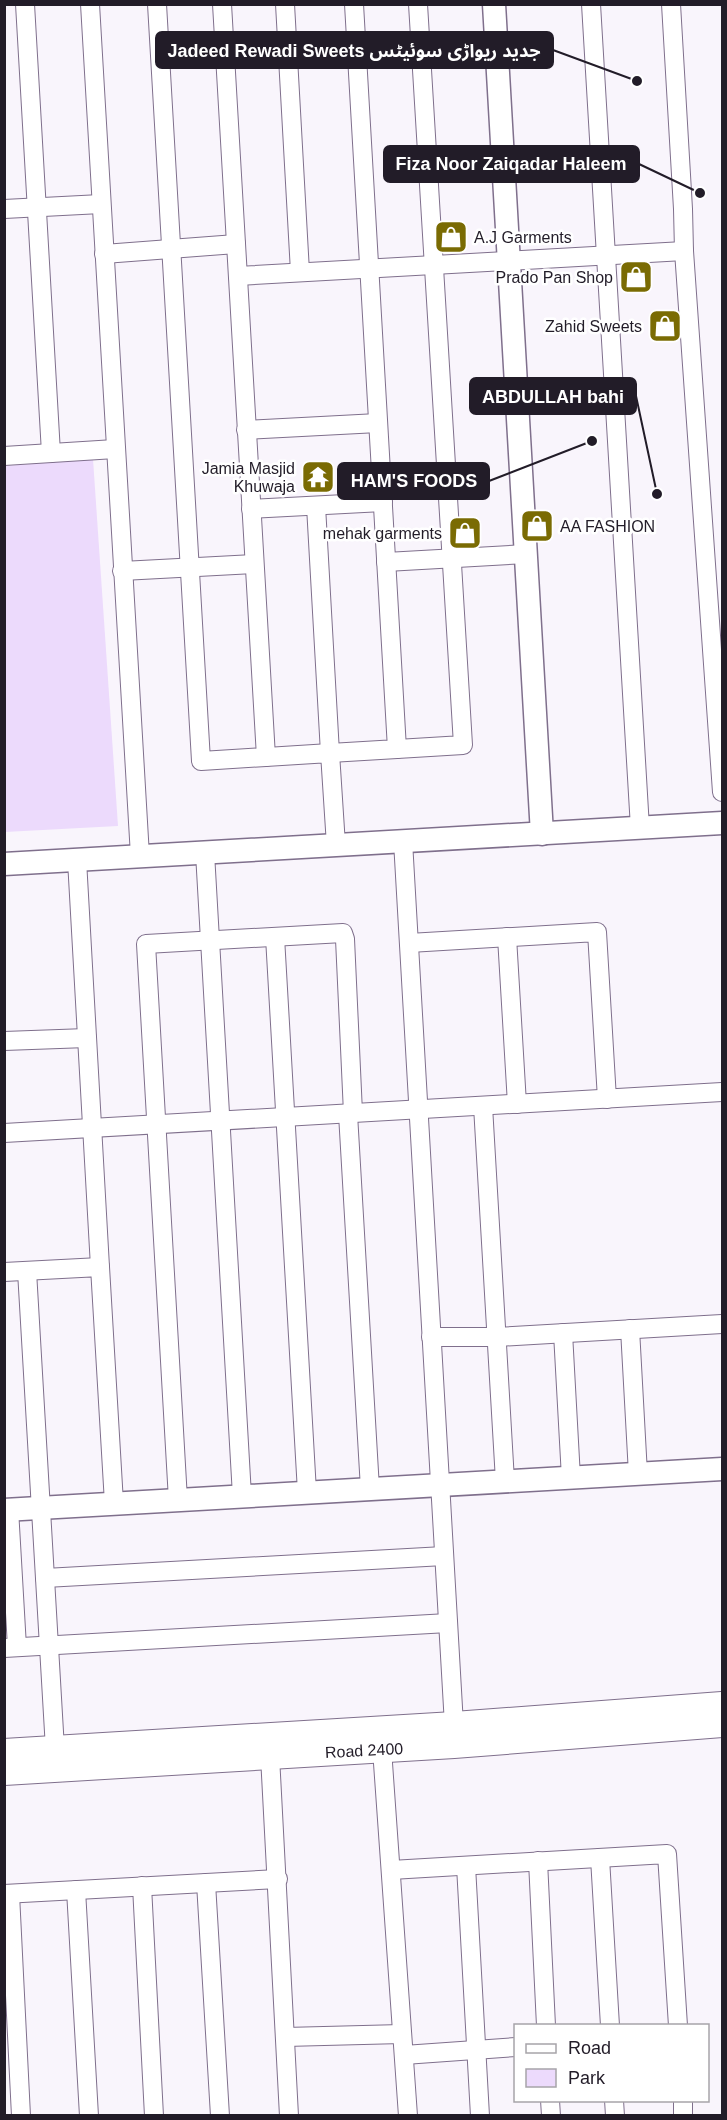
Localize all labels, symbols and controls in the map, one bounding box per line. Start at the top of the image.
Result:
callout: Jadeed Rewadi Sweets جدید ریواڑی سوئیٹس [156,32,553,68]
text: Jadeed Rewadi Sweets جدید ریواڑی سوئیٹس [167,41,541,62]
callout: Fiza Noor Zaiqadar Haleem [384,146,639,182]
text: Fiza Noor Zaiqadar Haleem [395,154,627,174]
shop icon: A.J Garments [433,219,469,255]
place label: A.J Garments [474,229,572,246]
shop icon: Prado Pan Shop [618,259,654,295]
place label: Prado Pan Shop [496,269,613,286]
shop icon: Zahid Sweets [647,308,683,344]
place label: Zahid Sweets [545,318,642,335]
callout: ABDULLAH bahi [470,378,636,414]
text: ABDULLAH bahi [482,387,624,407]
temple icon: Jamia Masjid Khuwaja [300,459,336,495]
place label: Jamia Masjid Khuwaja [202,460,295,495]
callout: HAM'S FOODS [338,463,489,499]
text: HAM'S FOODS [351,471,477,491]
shop icon: AA FASHION [519,508,555,544]
shop icon: mehak garments [447,515,483,551]
place label: AA FASHION [560,518,655,535]
place label: mehak garments [323,525,442,542]
street label: Road 2400 [324,1740,404,1761]
legend [514,2024,709,2102]
text: Road [568,2038,611,2058]
text: Park [568,2068,606,2088]

